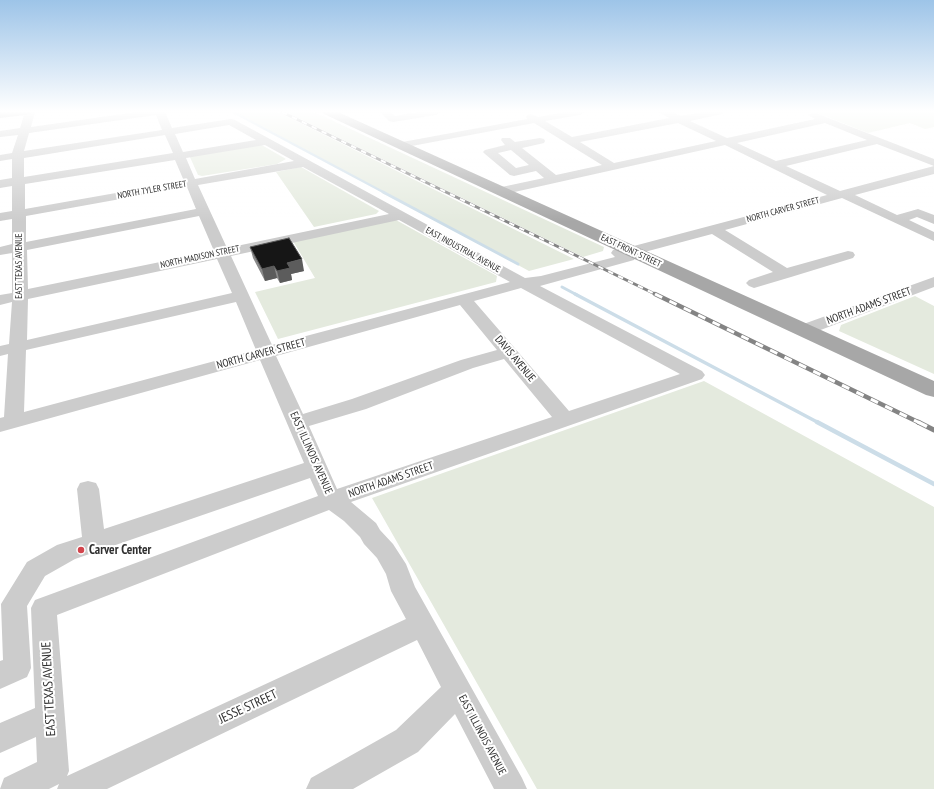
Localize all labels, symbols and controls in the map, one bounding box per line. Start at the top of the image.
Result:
street label: NORTH TYLER STREET [117,179,187,201]
street label: NORTH CARVER STREET [745,195,821,225]
street label: EAST INDUSTRIAL AVENUE [424,225,502,275]
street label: EAST FRONT STREET [599,232,663,270]
street label: EAST TEXAS AVENUE [14,233,24,299]
street label: NORTH MADISON STREET [159,243,241,271]
street label: NORTH ADAMS STREET [825,285,913,327]
street label: DAVIS AVENUE [492,333,538,385]
street label: NORTH CARVER STREET [215,336,307,372]
street label: EAST ILLINOIS AVENUE [287,410,335,496]
street label: NORTH ADAMS STREET [347,459,435,501]
place label: Carver Center [89,542,151,558]
marker: Carver Center [76,545,86,555]
street label: EAST TEXAS AVENUE [39,641,59,737]
street label: JESSE STREET [216,687,280,727]
street label: EAST ILLINOIS AVENUE [455,693,509,777]

